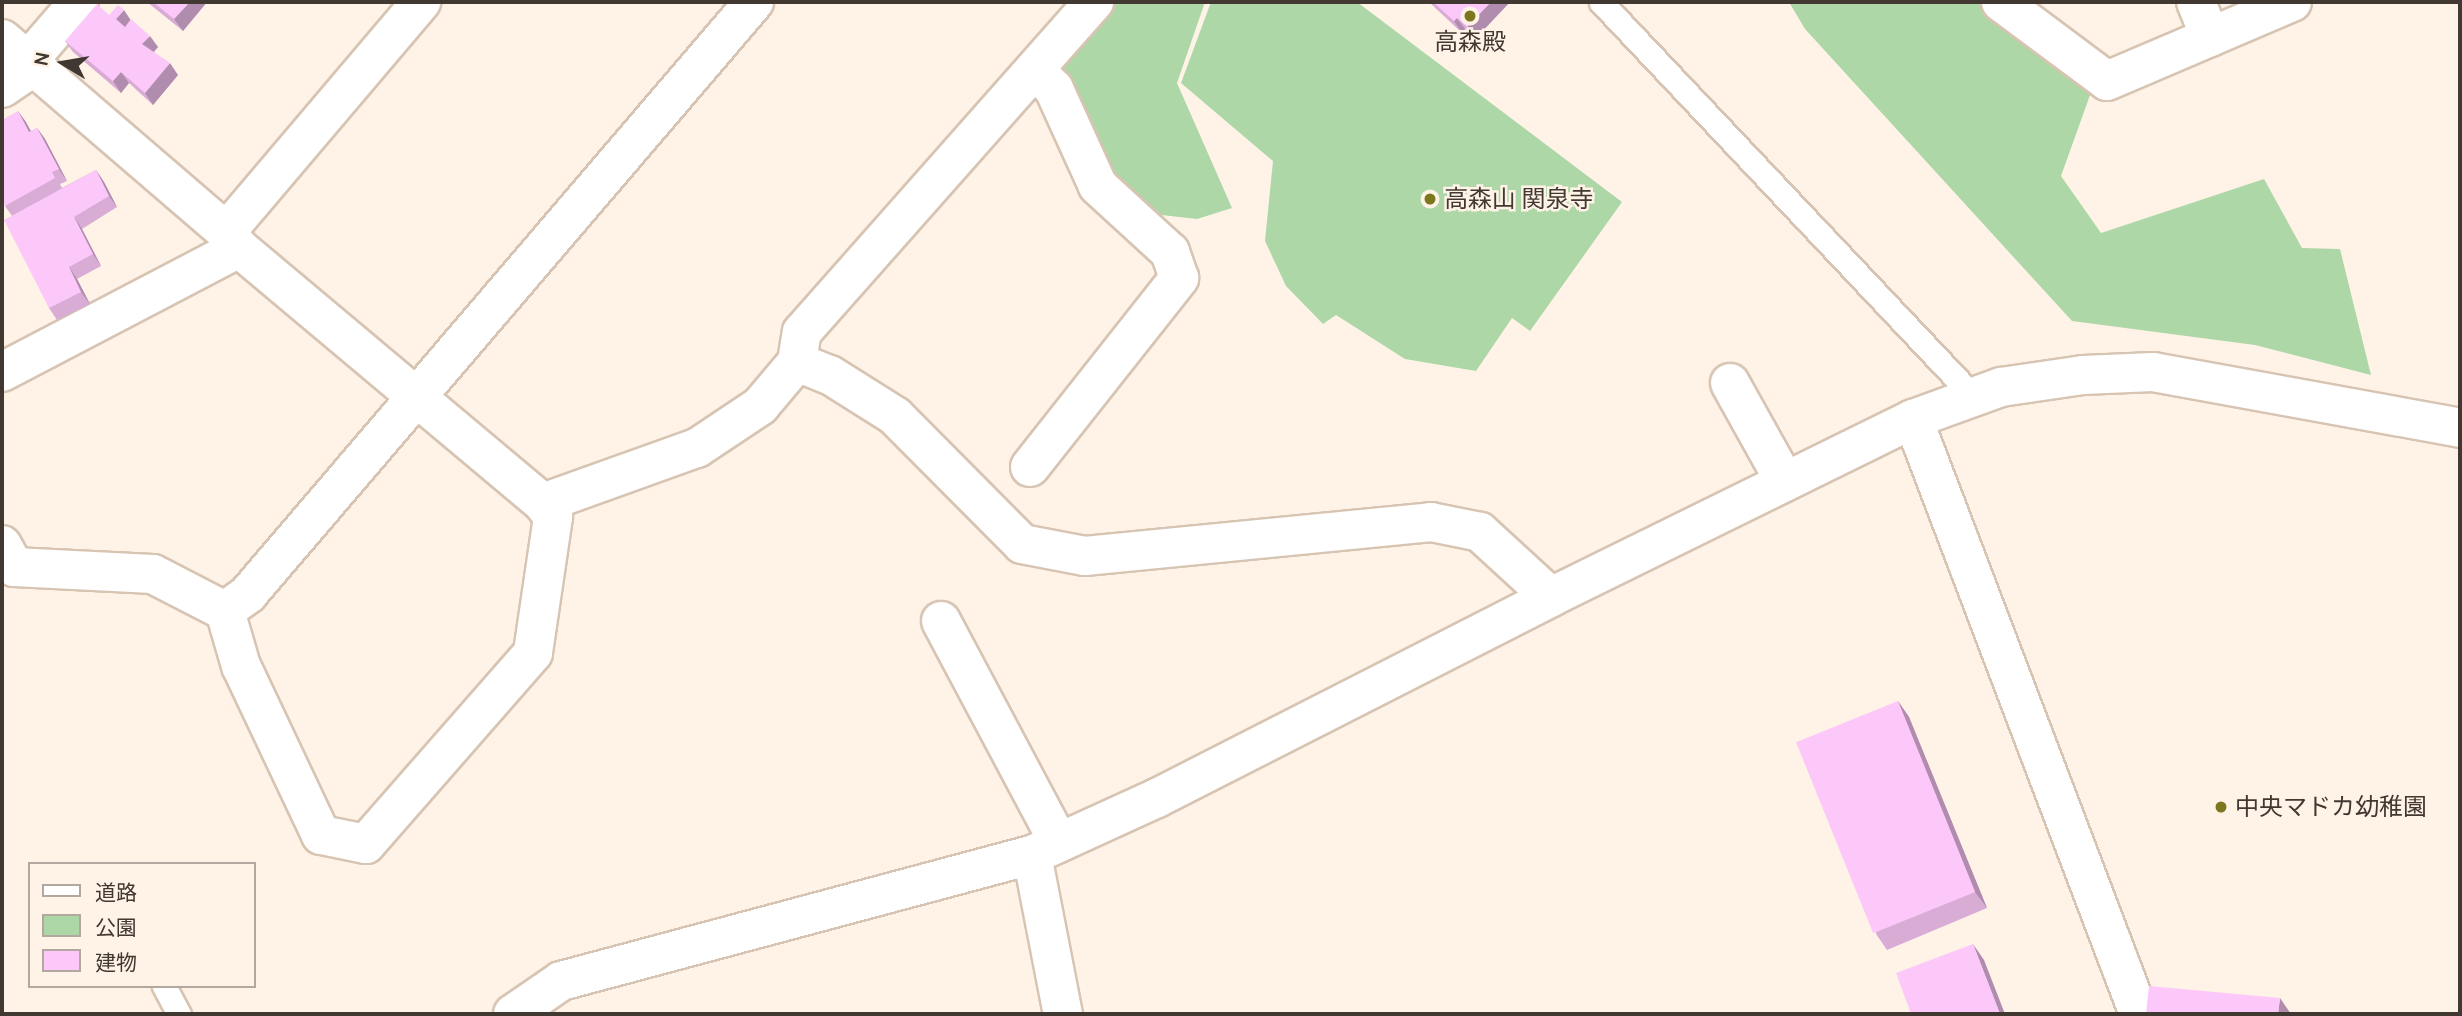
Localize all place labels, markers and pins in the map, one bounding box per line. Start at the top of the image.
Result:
marker: 高森殿 [1462,8,1478,24]
place label: 高森殿 [1434,28,1506,56]
place label: 高森山 関泉寺 [1444,185,1593,213]
marker: 高森山 関泉寺 [1422,191,1438,207]
place label: 中央マドカ幼稚園 [2235,793,2427,821]
marker: 中央マドカ幼稚園 [2213,799,2229,815]

